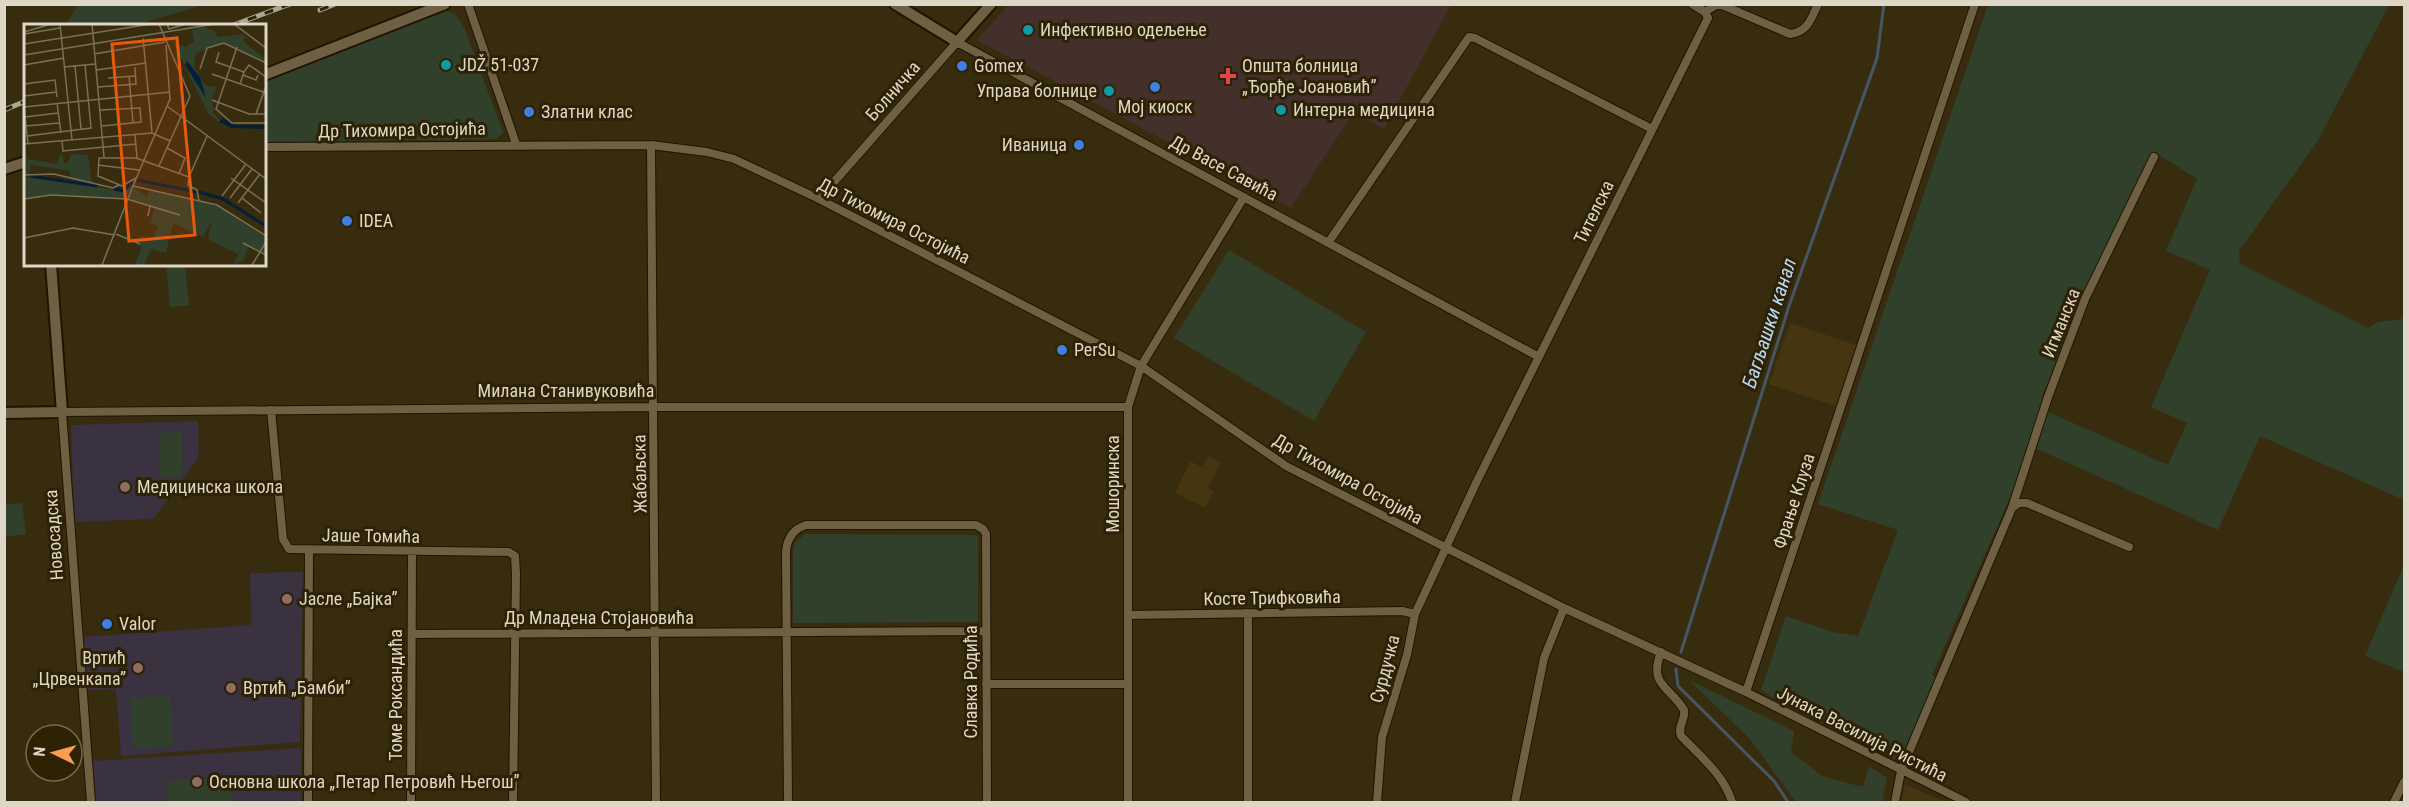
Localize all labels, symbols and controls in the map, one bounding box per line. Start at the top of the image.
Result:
place label: Инфективно одељење [1040,19,1207,40]
marker: Инфективно одељење [1021,23,1035,37]
inset map [24,24,266,266]
place label: JDŽ 51-037 [458,54,539,75]
place label: Gomex [974,55,1024,76]
place label: Општа болница „Ђорђе Јоановић” [1242,55,1377,97]
street label: Болничка [861,57,924,125]
marker: JDŽ 51-037 [439,58,453,72]
marker: Gomex [955,59,969,73]
marker: Општа болница „Ђорђе Јоановић” [1219,67,1237,85]
place label: Управа болнице [977,80,1097,101]
marker: Мој киоск [1148,80,1162,94]
marker: Управа болнице [1102,84,1116,98]
place label: Мој киоск [1118,96,1193,117]
place label: Интерна медицина [1293,99,1435,120]
place label: Златни клас [541,101,633,122]
marker: Интерна медицина [1274,103,1288,117]
marker: Златни клас [522,105,536,119]
street label: Др Тихомира Остојића [318,118,486,141]
street label: Др Васе Савића [1167,130,1282,205]
place label: Иваница [1002,134,1067,155]
marker: Иваница [1072,138,1086,152]
street label: Др Тихомира Остојића [815,173,974,268]
street label: Тителска [1569,177,1618,247]
place label: IDEA [359,210,394,231]
marker: IDEA [340,214,354,228]
water label: Багљашки канал [1737,255,1801,391]
street label: Игманска [2037,285,2084,361]
place label: PerSu [1074,339,1116,360]
marker: PerSu [1055,343,1069,357]
street label: Милана Станивуковића [478,380,654,401]
street label: Др Тихомира Остојића [1270,429,1427,528]
street label: Жабаљска [628,434,651,514]
street label: Мошоринска [1102,435,1123,533]
street label: Фрање Клуза [1768,450,1819,551]
place label: Медицинска школа [137,476,283,497]
marker: Медицинска школа [118,480,132,494]
street label: Новосадска [40,489,67,581]
street label: Јаше Томића [322,524,420,547]
street label: Косте Трифковића [1203,586,1341,609]
place label: Јасле „Бајка” [299,588,398,609]
marker: Јасле „Бајка” [280,592,294,606]
street label: Др Младена Стојановића [504,607,694,628]
place label: Valor [119,613,156,634]
marker: Valor [100,617,114,631]
street label: Славка Родића [960,625,981,739]
street label: Томе Роксандића [385,629,406,761]
street label: Сурдучка [1365,633,1404,705]
place label: Вртић „Црвенкапа” [33,647,126,689]
marker: Вртић „Црвенкапа” [131,661,145,675]
place label: Вртић „Бамби” [243,677,351,698]
marker: Вртић „Бамби” [224,681,238,695]
street label: Јунака Василија Ристића [1774,681,1951,786]
north arrow [24,723,84,783]
text: N [30,746,49,757]
place label: Основна школа „Петар Петровић Његош” [209,771,520,792]
marker: Основна школа „Петар Петровић Његош” [190,775,204,789]

